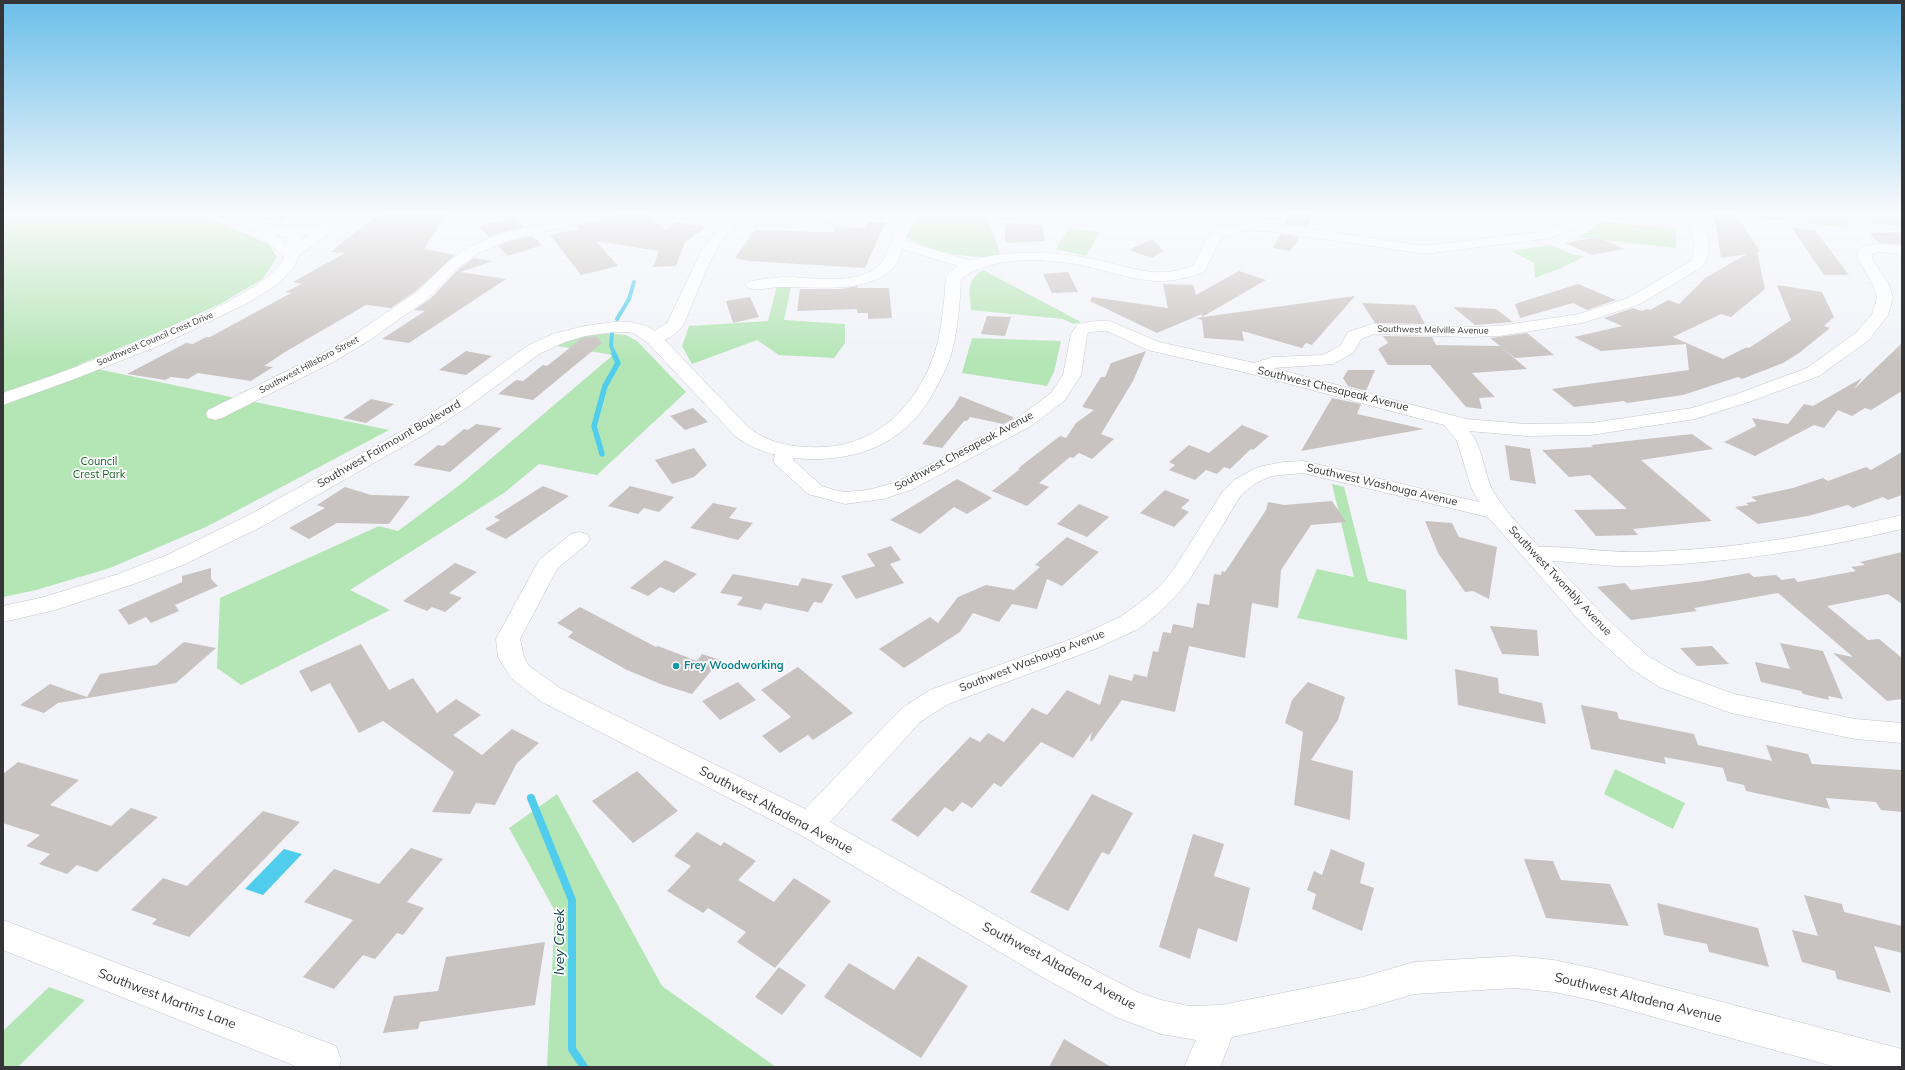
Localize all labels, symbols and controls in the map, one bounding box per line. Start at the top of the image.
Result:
street label: Southwest Council Crest Drive [95,310,215,368]
street label: Southwest Melville Avenue [1377,324,1489,336]
street label: Southwest Hillsboro Street [258,334,360,396]
street label: Southwest Chesapeak Avenue [1256,364,1410,414]
street label: Southwest Fairmount Boulevard [315,397,463,491]
street label: Southwest Chesapeak Avenue [892,409,1036,493]
park label: Council Crest Park [73,455,125,481]
street label: Southwest Washouga Avenue [1305,461,1459,509]
street label: Southwest Twombly Avenue [1506,524,1614,638]
street label: Southwest Washouga Avenue [958,627,1106,695]
place label: Frey Woodworking [684,659,784,673]
marker: Frey Woodworking [671,661,681,671]
street label: Southwest Altadena Avenue [697,763,855,857]
water label: Ivey Creek [552,909,568,975]
street label: Southwest Altadena Avenue [980,919,1138,1013]
street label: Southwest Martins Lane [96,965,238,1033]
street label: Southwest Altadena Avenue [1553,970,1723,1026]

